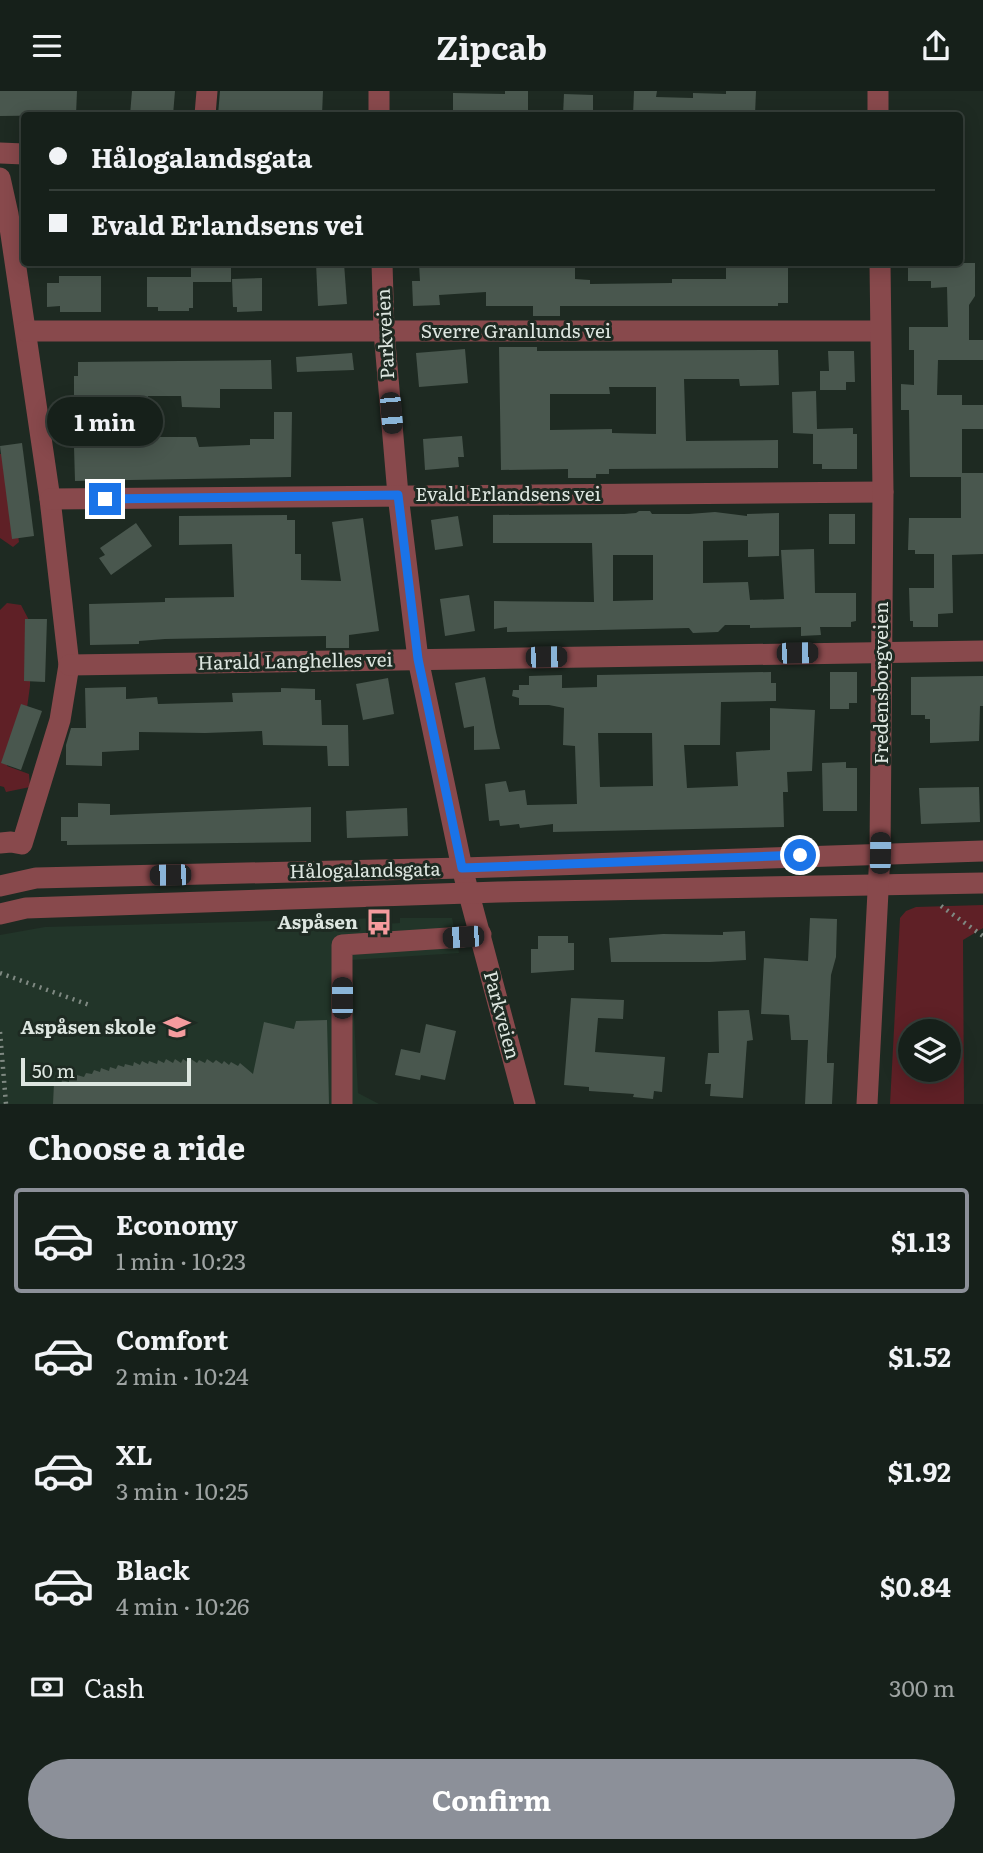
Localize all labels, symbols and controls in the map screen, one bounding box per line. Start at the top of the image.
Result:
text: Zipcab [436,22,547,70]
icon: menu [28,27,66,65]
icon: share [917,27,955,65]
text: Hålogalandsgata [91,137,312,176]
text: Evald Erlandsens vei [91,204,364,243]
street label: Parkveien [368,288,400,380]
street label: Sverre Granlunds vei [421,316,611,344]
car [379,391,404,435]
callout: 1 min [47,397,163,447]
text: 1 min [74,404,136,438]
street label: Evald Erlandsens vei [415,479,601,507]
route end [89,483,121,515]
street label: Fredensborgveien [866,602,894,764]
car [776,642,819,664]
street label: Harald Langhelles vei [197,644,393,676]
car [525,646,568,668]
car [870,832,891,874]
route start [784,839,816,871]
street label: Hålogalandsgata [289,854,441,884]
car [149,864,192,886]
place label: Aspåsen [277,907,358,935]
bus stop icon: Aspåsen [364,907,394,937]
car [442,925,485,949]
street label: Parkveien [478,967,528,1062]
car [332,977,353,1019]
place label: Aspåsen skole [20,1012,156,1040]
school or university icon: Aspåsen skole [162,1012,192,1042]
map controls [898,1019,961,1082]
button: layers [898,1019,961,1082]
scale bar [21,1055,191,1087]
text: 50 m [32,1056,75,1084]
text: Choose a ride [28,1122,245,1170]
text: Economy [116,1204,238,1243]
icon: car [32,1209,95,1272]
text: $1.13 [891,1221,951,1260]
text: 1 min · 10:23 [116,1243,246,1277]
text: Comfort [116,1319,228,1358]
icon: car [32,1324,95,1387]
text: $1.52 [888,1336,951,1375]
text: 2 min · 10:24 [116,1358,249,1392]
text: XL [116,1434,153,1473]
icon: car [32,1439,95,1502]
text: $1.92 [888,1451,951,1490]
text: 3 min · 10:25 [116,1473,249,1507]
text: Black [116,1549,190,1588]
icon: car [32,1554,95,1617]
text: $0.84 [880,1566,951,1605]
text: 4 min · 10:26 [116,1588,249,1622]
text: Cash [84,1667,145,1706]
icon: cash [28,1668,66,1706]
text: 300 m [889,1670,955,1704]
button: Confirm [28,1759,955,1839]

